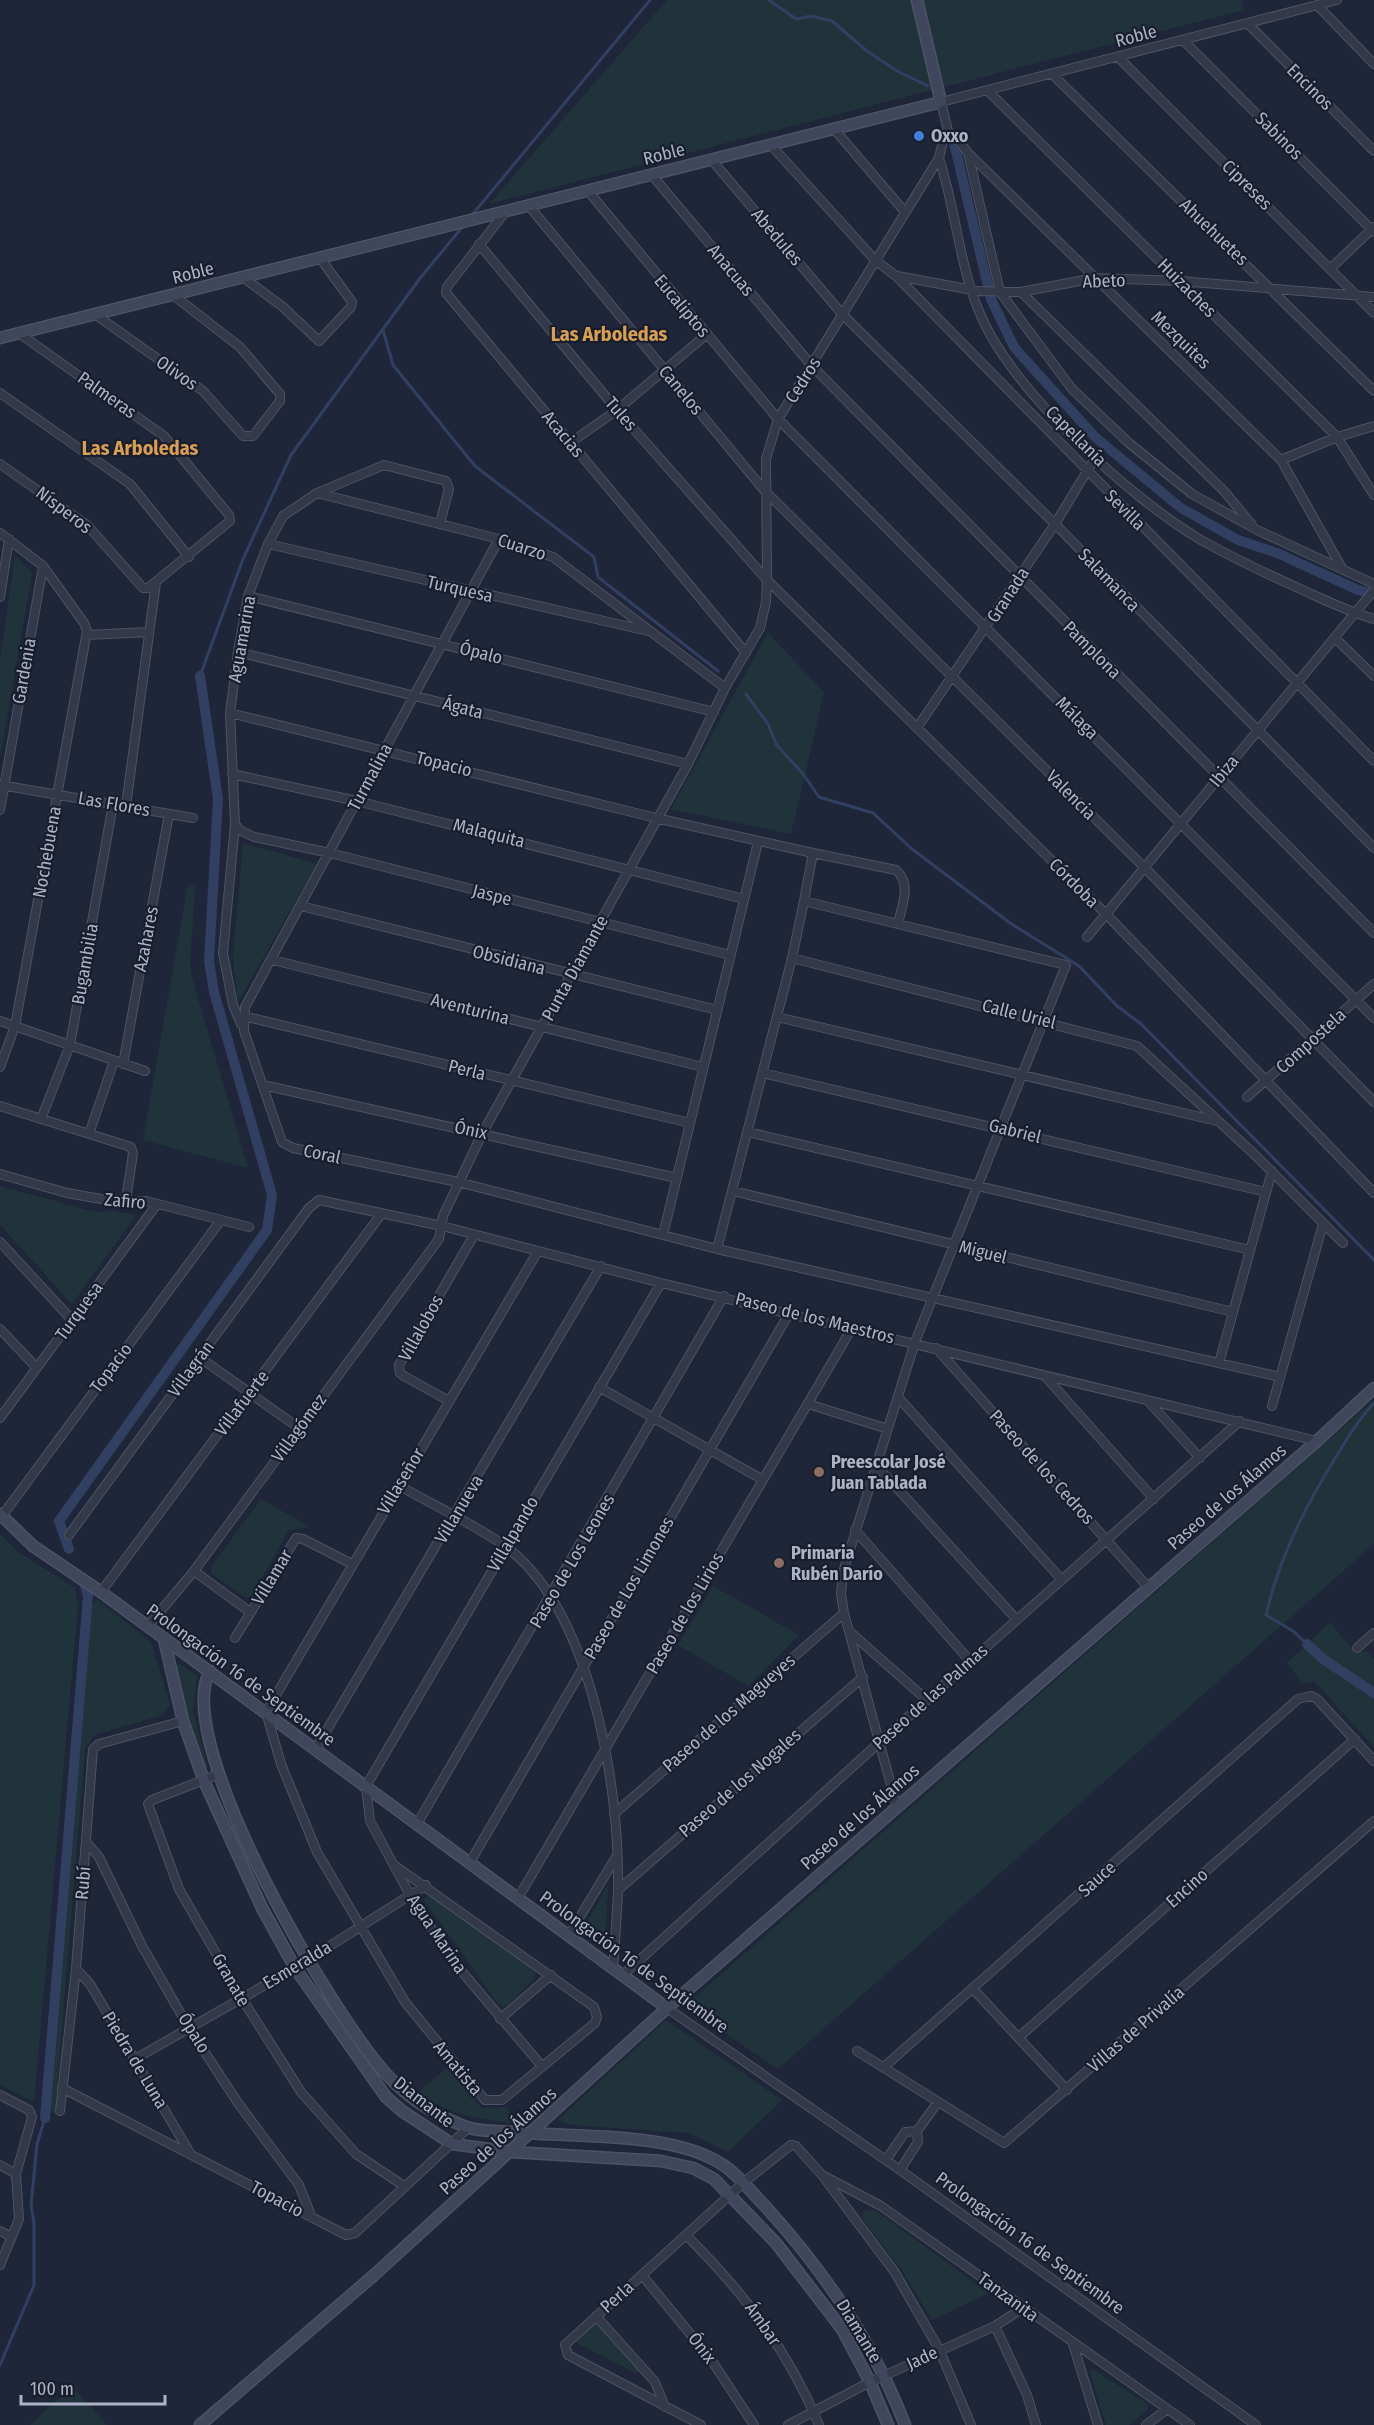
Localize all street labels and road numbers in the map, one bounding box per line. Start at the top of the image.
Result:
street label: Roble [1113,20,1159,52]
street label: Encinos [1282,59,1338,115]
street label: Sabinos [1251,108,1308,165]
street label: Roble [641,138,687,170]
street label: Cipreses [1217,155,1277,215]
street label: Ahuehuetes [1175,194,1253,270]
street label: Abedules [747,204,808,270]
street label: Anacuas [703,240,759,301]
street label: Huizaches [1153,254,1221,322]
street label: Roble [170,257,216,289]
street label: Abeto [1082,269,1126,293]
street label: Eucaliptos [649,270,715,342]
street label: Mezquites [1147,306,1216,374]
street label: Olivos [152,351,202,395]
street label: Cedros [780,353,826,407]
street label: Canelos [654,361,708,420]
street label: Palmeras [73,367,141,423]
street label: Tules [600,392,642,436]
street label: Capellanía [1041,401,1111,471]
street label: Acacias [537,406,589,462]
street label: Nísperos [32,482,97,538]
street label: Sevilla [1100,485,1150,535]
street label: Cuarzo [495,529,549,565]
street label: Salamanca [1073,544,1145,616]
street label: Granada [982,563,1034,627]
street label: Turquesa [425,571,495,607]
street label: Aguamarina [224,594,260,684]
street label: Pamplona [1058,616,1126,684]
street label: Gardenia [7,636,41,706]
street label: Ópalo [457,637,505,669]
street label: Ágata [440,691,486,724]
street label: Málaga [1051,692,1103,744]
street label: Turmalina [343,739,397,815]
street label: Topacio [414,746,474,782]
street label: Ibiza [1205,751,1244,791]
street label: Valencia [1042,766,1101,825]
street label: Las Flores [76,787,152,821]
street label: Nochebuena [28,804,66,900]
street label: Malaquita [451,813,527,853]
street label: Córdoba [1045,854,1104,913]
street label: Jaspe [470,880,514,911]
street label: Azahares [129,904,163,973]
street label: Punta Diamante [537,911,613,1025]
street label: Bugambilia [67,921,103,1006]
street label: Obsidiana [470,940,548,980]
street label: Aventurina [428,989,512,1029]
street label: Calle Uriel [980,994,1058,1034]
street label: Compostela [1271,1004,1351,1078]
street label: Perla [446,1055,488,1085]
street label: Gabriel [987,1114,1044,1148]
street label: Ónix [452,1116,490,1144]
street label: Coral [301,1139,343,1169]
street label: Zafiro [103,1188,147,1214]
street label: Miguel [957,1235,1010,1269]
street label: Turquesa [50,1277,108,1345]
street label: Paseo de los Maestros [733,1288,897,1348]
street label: Villalobos [394,1291,448,1365]
street label: Villagrán [163,1337,219,1401]
street label: Topacio [85,1339,137,1397]
street label: Villafuerte [210,1366,274,1440]
street label: Villagómez [267,1390,331,1466]
street label: Paseo de los Cedros [985,1405,1099,1529]
street label: Paseo de los Álamos [1162,1438,1291,1555]
street label: Villaseñor [373,1443,430,1518]
street label: Villanueva [430,1471,488,1547]
street label: Paseo de Los Leones [525,1490,619,1632]
street label: Villalpando [483,1492,543,1576]
street label: Paseo de Los Limones [579,1512,679,1663]
street label: Villamar [247,1545,297,1609]
street label: Paseo de los Lirios [641,1548,729,1678]
street label: Prolongación 16 de Septiembre [142,1599,340,1751]
street label: Paseo de las Palmas [868,1639,992,1755]
street label: Paseo de los Magueyes [658,1649,800,1777]
street label: Paseo de los Nogales [674,1724,806,1842]
street label: Paseo de los Álamos [795,1758,924,1875]
street label: Sauce [1074,1856,1121,1902]
street label: Encino [1161,1863,1213,1913]
street label: Rubí [71,1865,95,1901]
street label: Prolongación 16 de Septiembre [535,1886,733,2038]
street label: Agua Marina [402,1890,472,1978]
street label: Esmeralda [259,1936,336,1994]
street label: Granate [207,1950,255,2011]
street label: Villas de Privalía [1083,1981,1189,2077]
street label: Piedra de Luna [97,2007,173,2113]
street label: Ópalo [173,2009,215,2057]
street label: Amatista [429,2036,487,2100]
street label: Diamante [389,2072,459,2132]
street label: Paseo de los Álamos [434,2082,561,2199]
street label: Prolongación 16 de Septiembre [931,2167,1129,2319]
street label: Topacio [247,2176,307,2222]
street label: Tanzanita [973,2268,1043,2327]
street label: Perla [596,2276,638,2318]
street label: Diamante [831,2295,887,2367]
street label: Ámbar [740,2298,787,2350]
street label: Ónix [683,2328,721,2368]
street label: Jade [903,2341,941,2375]

